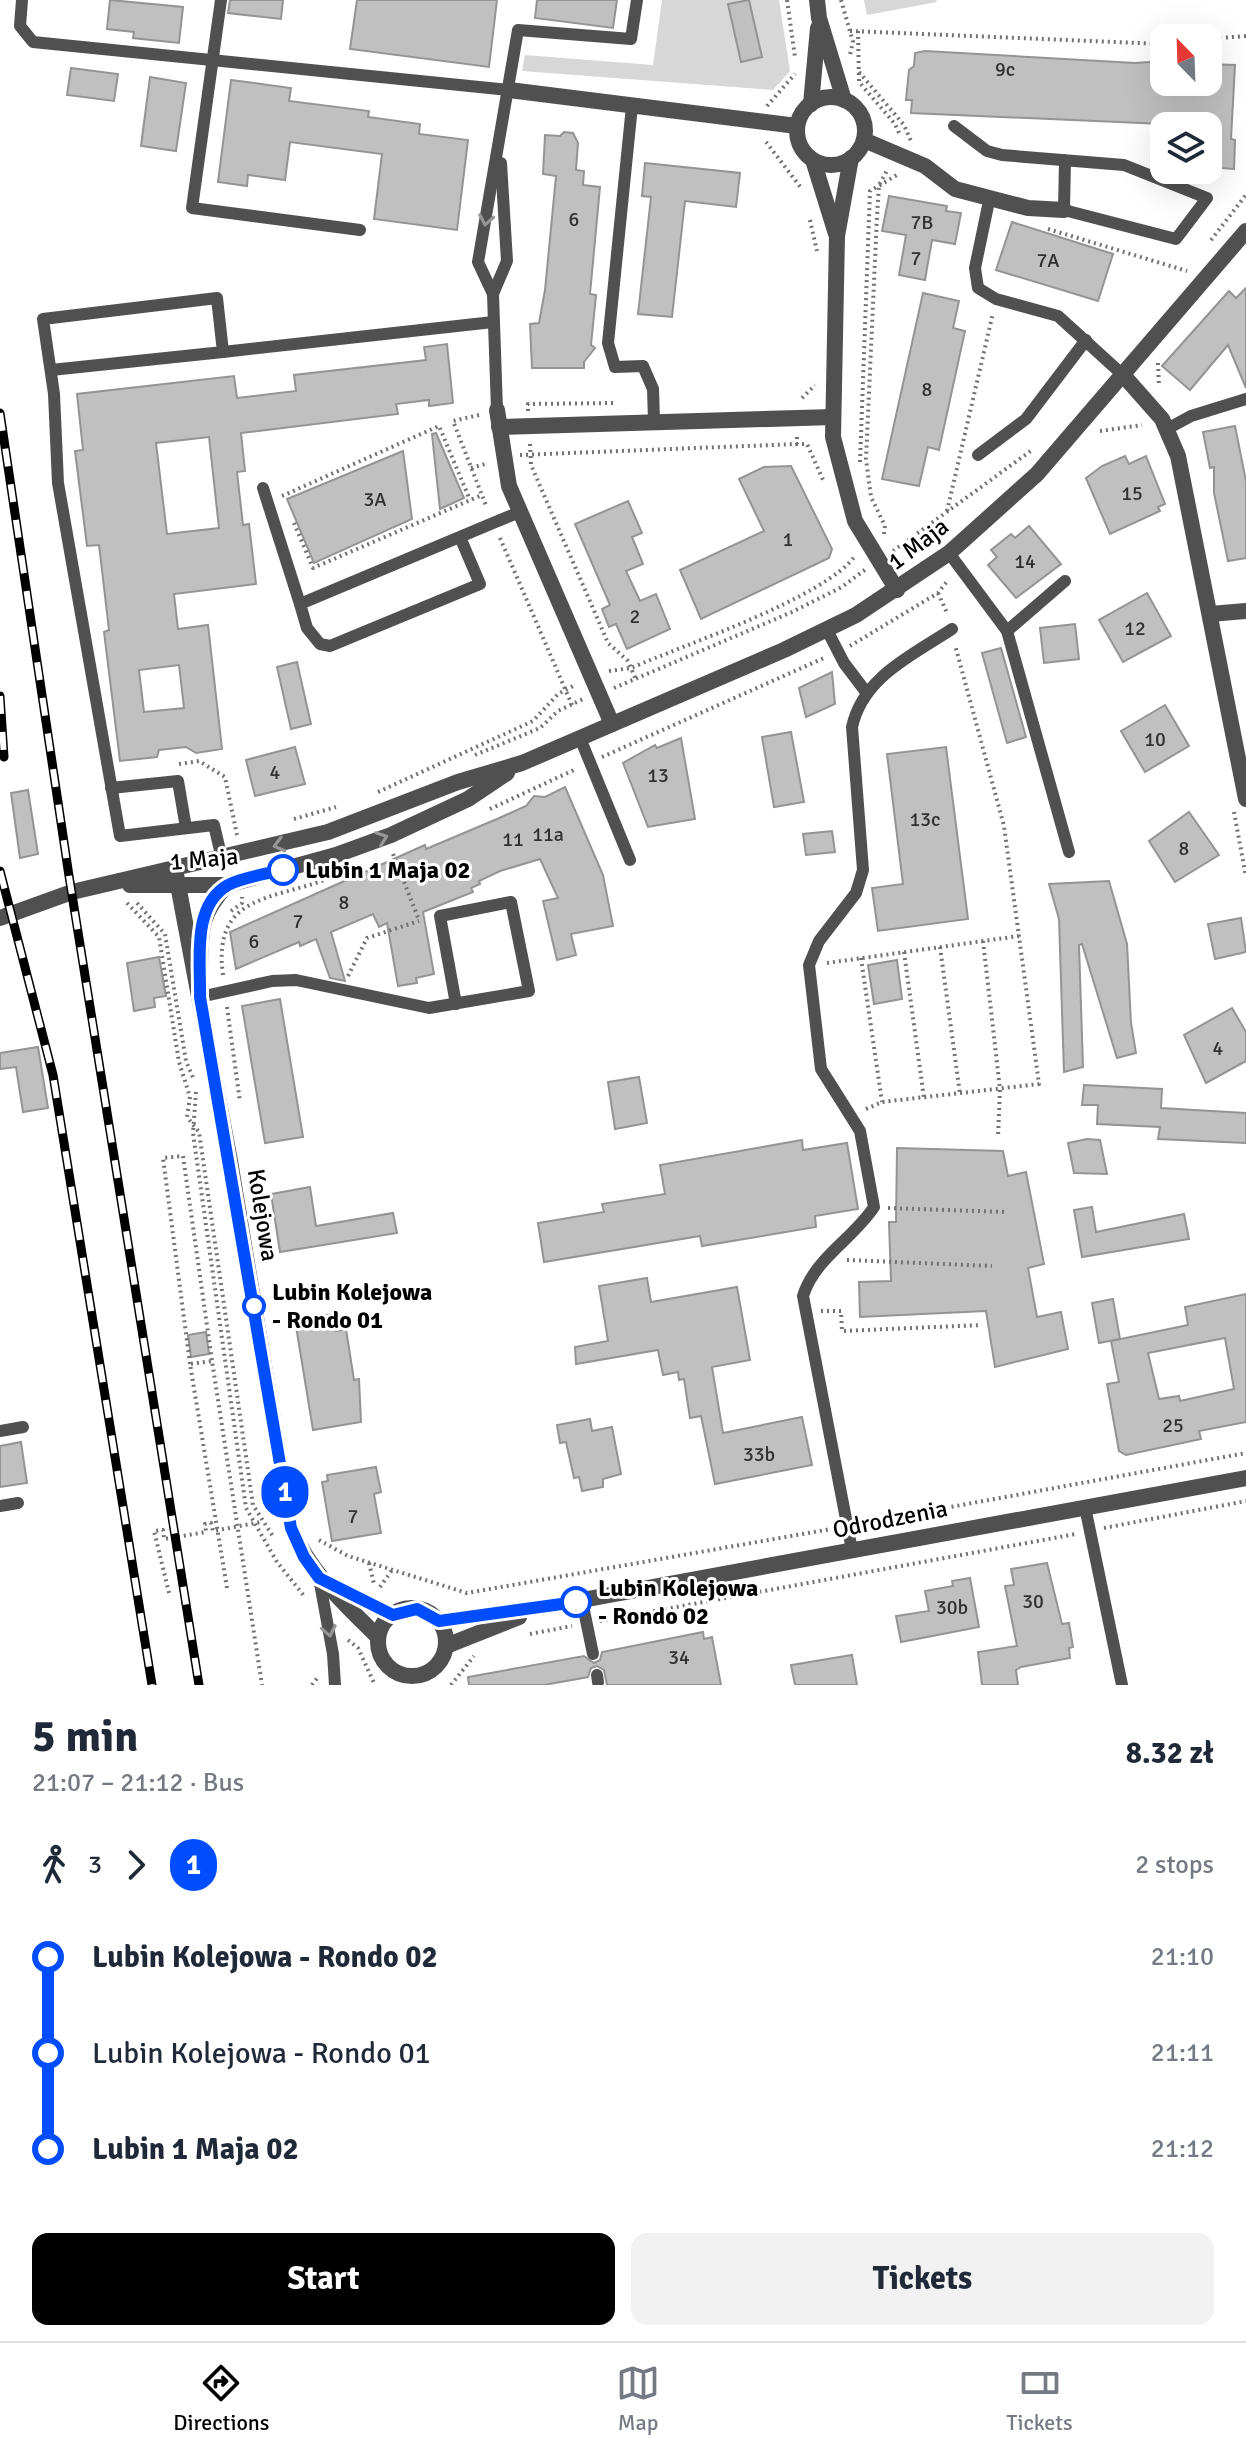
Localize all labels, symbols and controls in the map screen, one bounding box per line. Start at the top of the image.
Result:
north arrow [1150,24,1222,96]
map controls [1150,24,1222,184]
house number: 9c [995,57,1015,82]
button: layers [1150,112,1222,184]
house number: 6 [569,207,579,232]
house number: 7B [911,210,933,235]
one-way arrow [478,213,495,227]
house number: 7 [911,246,921,271]
house number: 7A [1036,248,1060,273]
house number: 8 [922,377,932,402]
house number: 15 [1121,481,1143,506]
house number: 3A [363,487,387,512]
street label: 1 Maja [882,511,954,577]
house number: 1 [783,527,793,552]
house number: 14 [1014,549,1036,574]
house number: 2 [630,604,640,629]
house number: 12 [1124,616,1146,641]
house number: 10 [1144,727,1166,752]
house number: 4 [270,760,281,785]
house number: 13 [647,763,669,788]
house number: 13c [909,807,941,832]
house number: 11a [532,822,564,847]
house number: 11 [502,827,524,852]
one-way arrow [374,831,388,848]
one-way arrow [272,836,286,853]
house number: 8 [1179,836,1189,861]
street label: 1 Maja [168,841,240,877]
marker: Lubin 1 Maja 02 [268,855,298,885]
place label: Lubin 1 Maja 02 [305,855,470,885]
house number: 8 [339,890,349,915]
house number: 7 [293,909,303,934]
house number: 6 [249,929,259,954]
house number: 4 [1213,1036,1224,1061]
street label: Kolejowa [241,1167,285,1263]
place label: Lubin Kolejowa - Rondo 01 [272,1277,432,1335]
marker: Lubin Kolejowa - Rondo 01 [243,1295,265,1317]
house number: 25 [1162,1413,1184,1438]
house number: 33b [743,1442,775,1467]
line badge: 1 [259,1466,311,1518]
text: 1 [277,1475,293,1509]
street label: Odrodzenia [830,1493,950,1545]
house number: 7 [348,1504,358,1529]
place label: Lubin Kolejowa - Rondo 02 [598,1573,758,1631]
marker: Lubin Kolejowa - Rondo 02 [561,1587,591,1617]
house number: 30 [1022,1589,1044,1614]
house number: 30b [936,1595,968,1620]
one-way arrow [320,1624,337,1637]
house number: 34 [668,1645,690,1670]
text: 5 min [32,1710,138,1764]
text: 8.32 zł [1126,1735,1214,1772]
text: 21:07 – 21:12 · Bus [32,1767,244,1799]
icon: walk [32,1843,76,1887]
icon: forward [114,1843,158,1887]
text: 1 [186,1848,201,1882]
text: 3 [88,1849,102,1881]
text: 2 stops [1135,1849,1214,1881]
text: Lubin Kolejowa - Rondo 02 [92,1939,438,1976]
text: 21:10 [1151,1941,1214,1973]
text: Lubin Kolejowa - Rondo 01 [92,2035,431,2072]
text: 21:11 [1151,2037,1214,2069]
text: Lubin 1 Maja 02 [92,2131,299,2168]
text: 21:12 [1151,2133,1214,2165]
button: Start [32,2233,615,2325]
button: Tickets [631,2233,1214,2325]
tab: Directions [173,2361,269,2436]
tab: Map [616,2361,660,2436]
tab: Tickets [1007,2361,1073,2436]

